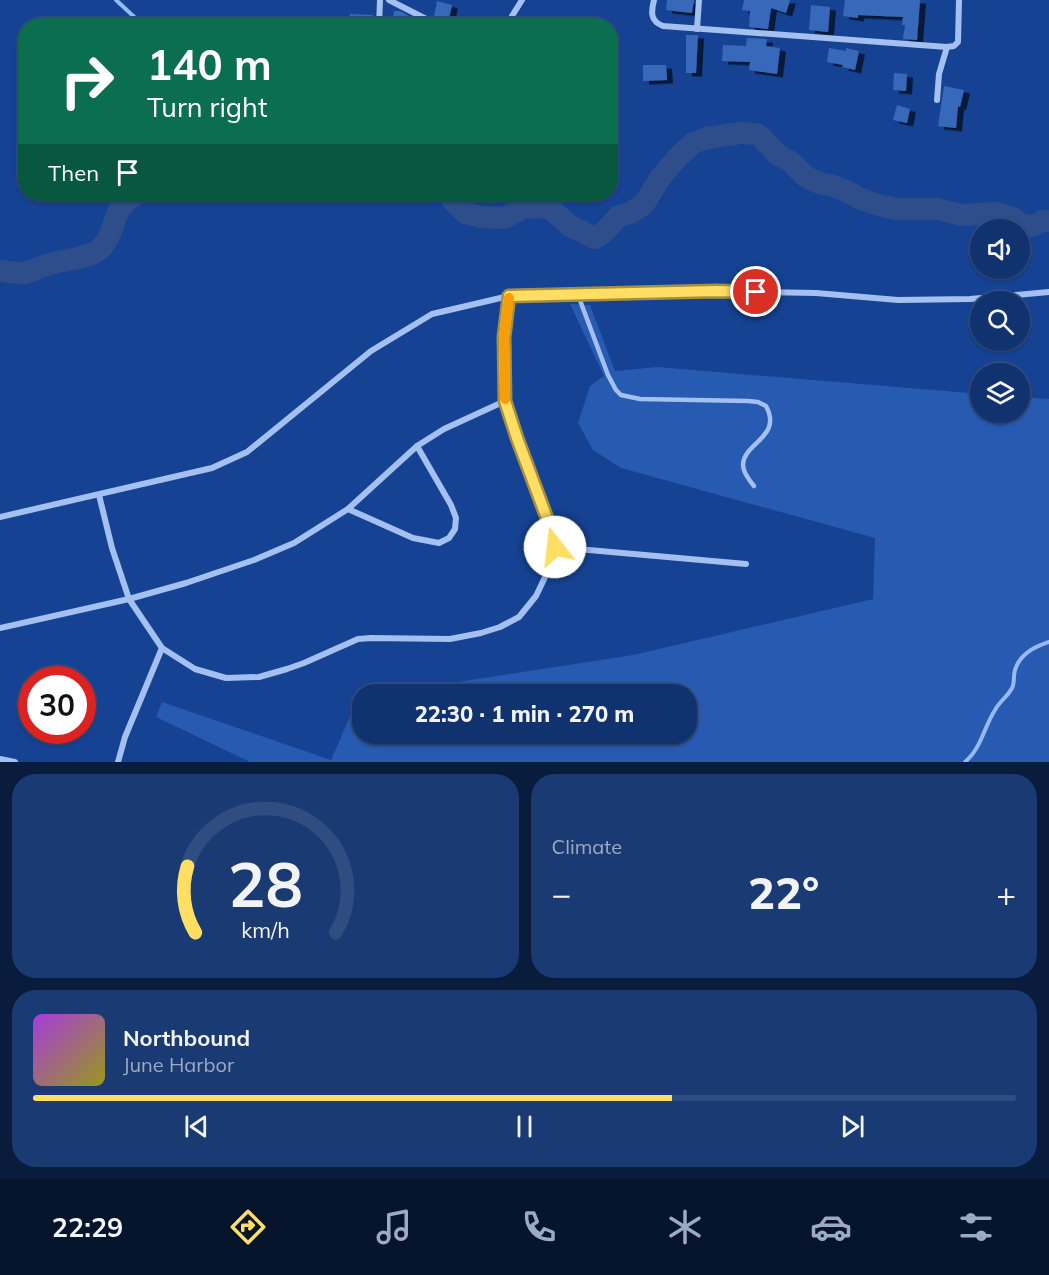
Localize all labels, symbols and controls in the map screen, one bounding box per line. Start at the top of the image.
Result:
text: 140 m [147,38,272,91]
icon: right [48,42,126,120]
text: Turn right [147,90,267,124]
icon: arrive [111,156,144,189]
text: Then [48,159,99,187]
map controls [970,219,1030,423]
button: sound [970,219,1030,279]
pin [730,266,781,317]
icon: arrive [739,275,772,308]
button: search [970,291,1030,351]
button: layers [970,363,1030,423]
position arrow [523,515,587,579]
speed limit sign: 30 [18,666,96,744]
text: 22:30 · 1 min · 270 m [415,700,634,728]
text: Climate [552,834,622,859]
text: 28 [228,844,303,923]
text: 22° [748,864,819,920]
text: − [552,873,571,914]
text: + [996,873,1016,914]
text: km/h [241,916,289,943]
text: Northbound [123,1024,250,1052]
text: June Harbor [123,1052,234,1077]
icon: previous [180,1110,213,1143]
icon: pause [508,1110,541,1143]
icon: next [836,1110,869,1143]
icon: directions [227,1206,269,1248]
icon: music [373,1206,415,1248]
icon: phone [518,1206,560,1248]
icon: climate [664,1206,706,1248]
icon: car [810,1206,852,1248]
icon: filters [955,1206,997,1248]
text: 22:29 [52,1210,123,1244]

